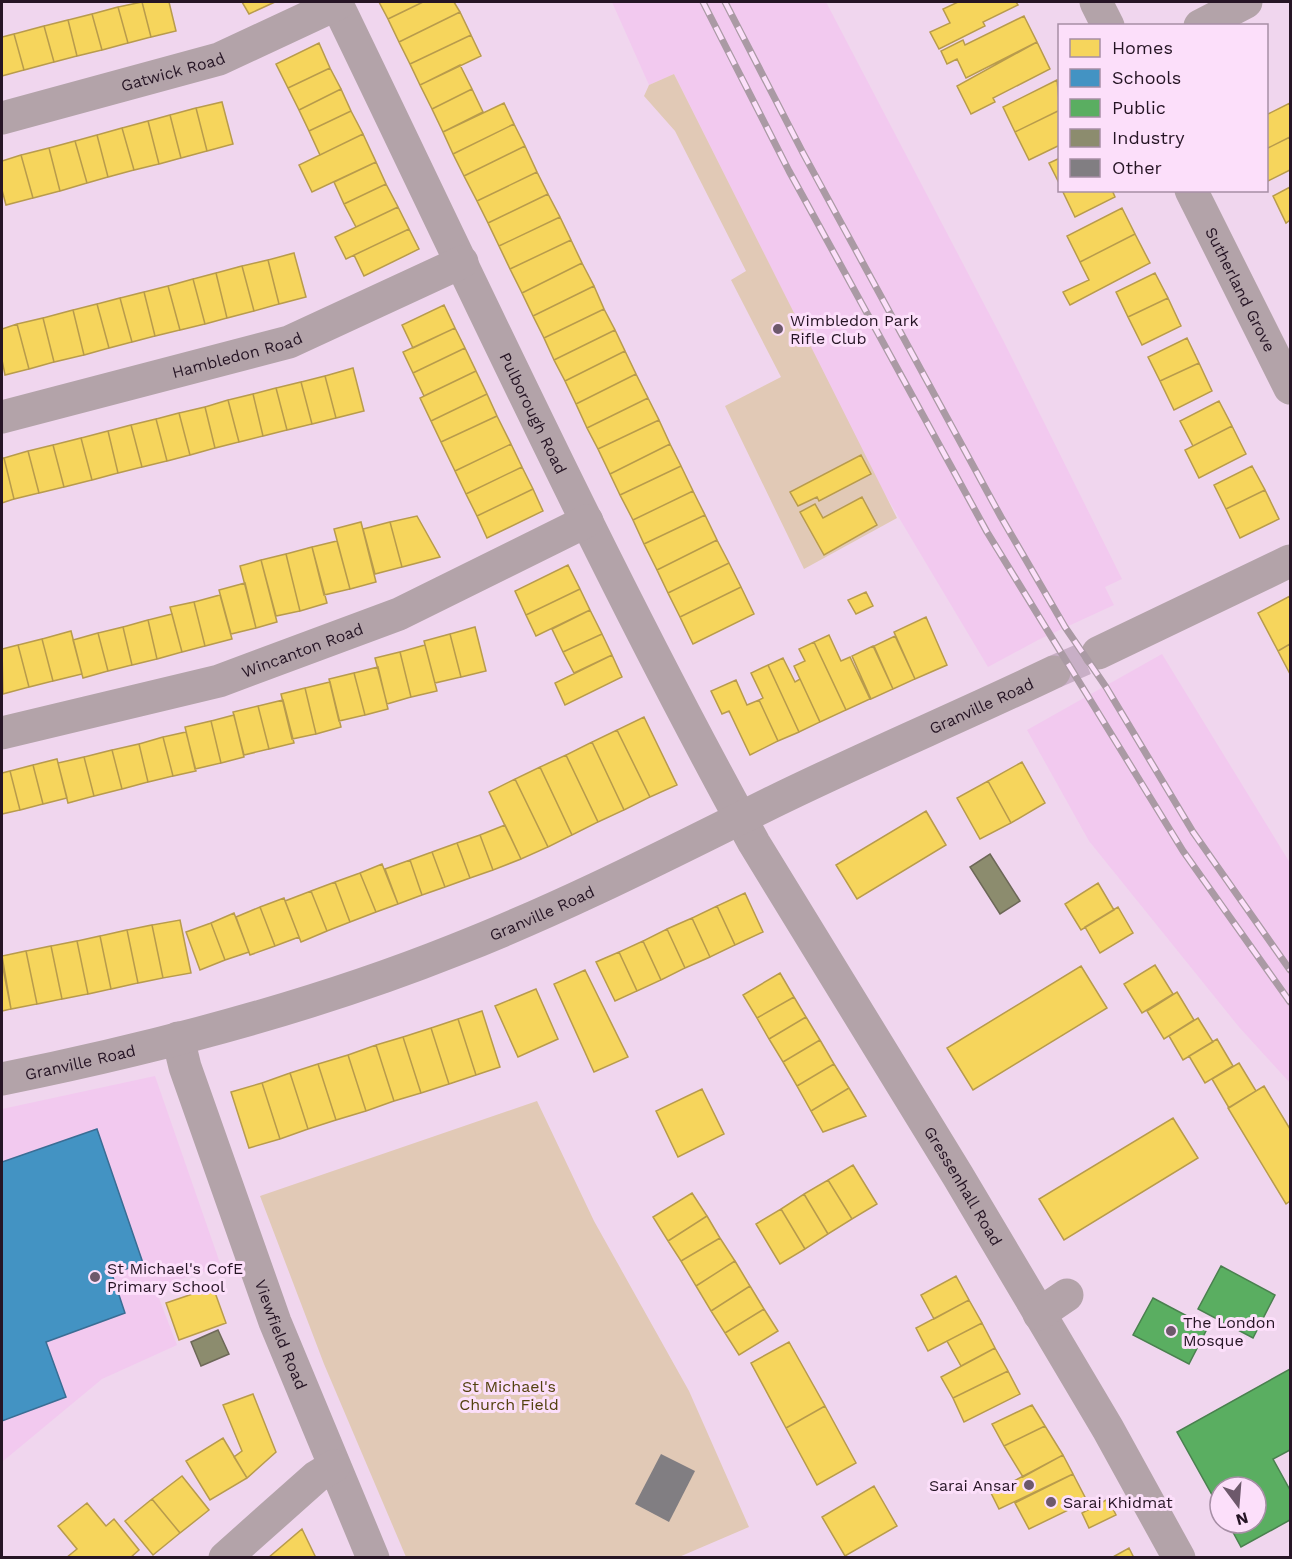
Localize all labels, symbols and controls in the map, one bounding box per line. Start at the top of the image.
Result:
legend [1058,24,1268,192]
text: Homes [1112,37,1173,58]
street label: Gatwick Road [119,48,228,95]
text: Schools [1112,67,1181,88]
text: Public [1112,97,1166,118]
text: Industry [1112,127,1185,148]
text: Other [1112,157,1162,178]
street label: Sutherland Grove [1201,224,1279,355]
place label: Wimbledon Park Rifle Club [790,311,918,348]
marker: Wimbledon Park Rifle Club [771,322,785,336]
street label: Hambledon Road [170,328,305,382]
street label: Pulborough Road [495,349,571,477]
street label: Wincanton Road [239,619,366,682]
street label: Granville Road [926,674,1037,738]
street label: Granville Road [487,882,598,945]
street label: Granville Road [23,1041,138,1084]
street label: Gressenhall Road [920,1123,1006,1249]
place label: St Michael's CofE Primary School [107,1259,243,1296]
marker: St Michael's CofE Primary School [88,1270,102,1284]
street label: Viewfield Road [251,1277,311,1392]
place label: The London Mosque [1183,1313,1275,1350]
marker: The London Mosque [1164,1324,1178,1338]
park label: St Michael's Church Field [459,1377,559,1414]
north arrow [1208,1475,1268,1535]
place label: Sarai Ansar [929,1476,1017,1495]
marker: Sarai Ansar [1022,1478,1036,1492]
place label: Sarai Khidmat [1063,1493,1173,1512]
marker: Sarai Khidmat [1044,1495,1058,1509]
text: N [1234,1508,1250,1530]

